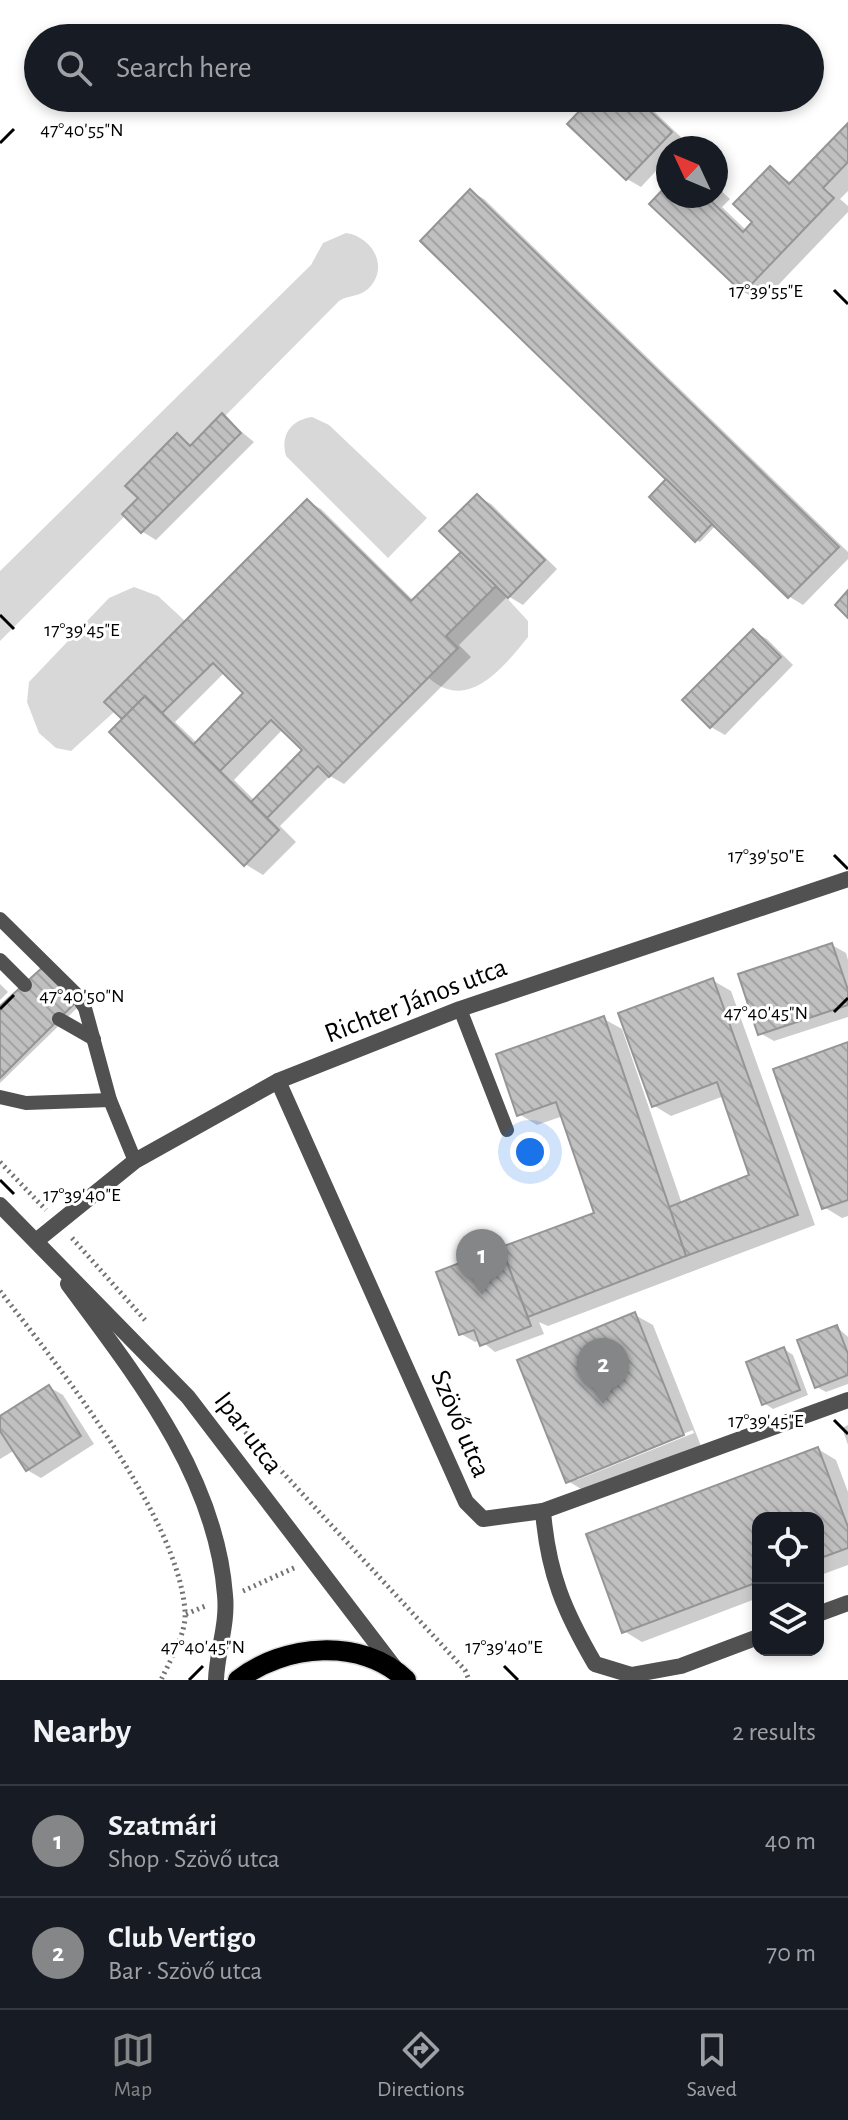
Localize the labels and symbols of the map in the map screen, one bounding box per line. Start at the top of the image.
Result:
text: 47°40'55"N [40,120,124,140]
north arrow [656,136,728,208]
text: 17°39'55"E [729,281,803,301]
text: 17°39'45"E [44,620,120,640]
text: 17°39'50"E [728,846,804,866]
street label: Richter János utca [321,953,511,1049]
text: 47°40'50"N [39,986,125,1006]
text: 47°40'45"N [724,1003,808,1023]
your location [510,1132,550,1172]
text: 17°39'40"E [43,1185,121,1205]
pin: 1 [456,1229,508,1295]
pin: 2 [577,1338,629,1404]
street label: Szövő utca [425,1366,495,1482]
street label: Ipar utca [208,1387,288,1479]
text: 17°39'45"E [728,1411,804,1431]
text: 47°40'45"N [161,1637,245,1657]
text: 17°39'40"E [465,1637,543,1657]

